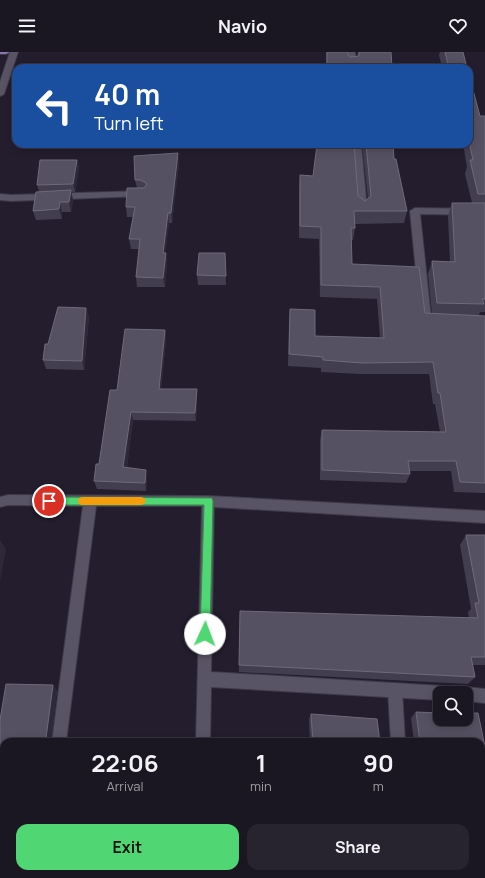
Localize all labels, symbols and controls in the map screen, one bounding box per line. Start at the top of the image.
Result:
text: Navio [218,14,267,38]
icon: menu [16,15,38,37]
icon: heart [447,15,469,37]
text: 40 m [94,75,160,113]
icon: left [28,80,80,132]
text: Turn left [94,111,164,135]
pin [32,484,66,518]
icon: arrive [38,490,60,512]
position arrow [184,613,226,655]
map controls [433,686,473,726]
button: search [433,686,473,726]
text: 22:06 [91,746,159,779]
text: 1 [256,746,266,779]
text: 90 [363,746,394,779]
text: Arrival [106,777,144,795]
text: min [250,777,272,795]
text: m [373,777,384,795]
button: Exit [16,824,239,870]
button: Share [247,824,469,870]

